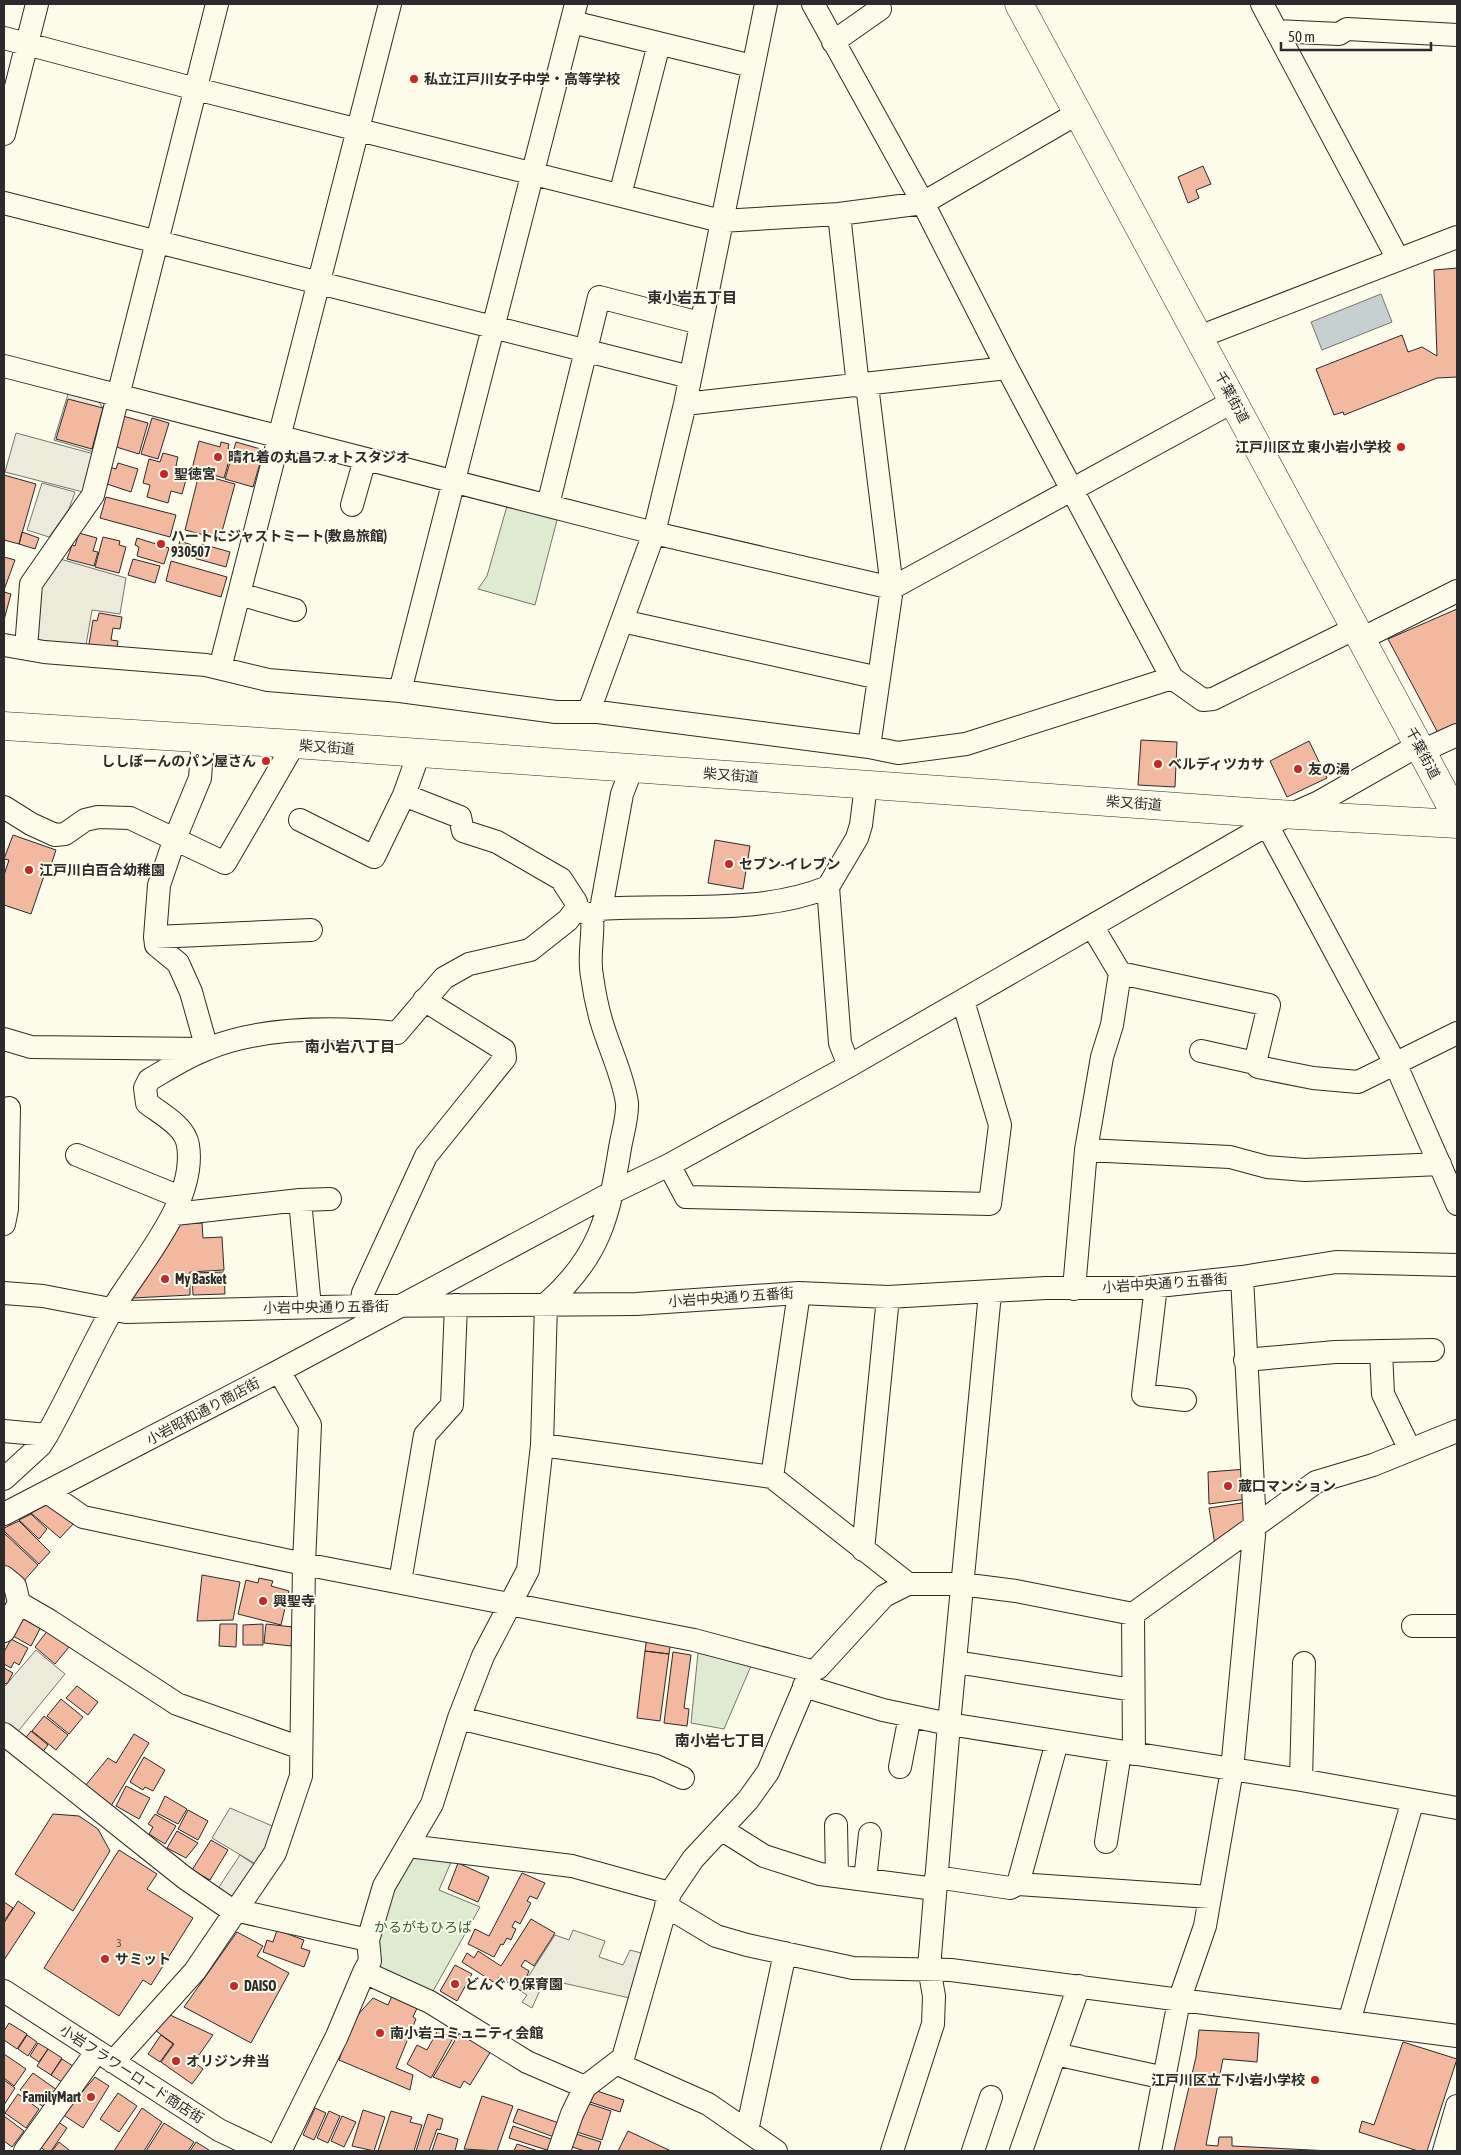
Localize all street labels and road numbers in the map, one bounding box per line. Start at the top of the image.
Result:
street label: 千葉街道 [1212,369,1252,425]
street label: 千葉街道 [1403,725,1443,781]
street label: 柴又街道 [299,737,355,757]
street label: 柴又街道 [703,765,759,785]
street label: 柴又街道 [1106,793,1162,813]
street label: 小岩中央通り五番街 [1102,1271,1228,1295]
street label: 小岩中央通り五番街 [668,1285,794,1309]
street label: 小岩中央通り五番街 [263,1298,389,1316]
street label: 小岩昭和通り商店街 [144,1374,262,1448]
street label: 小岩フラワーロード商店街 [57,2022,207,2126]

